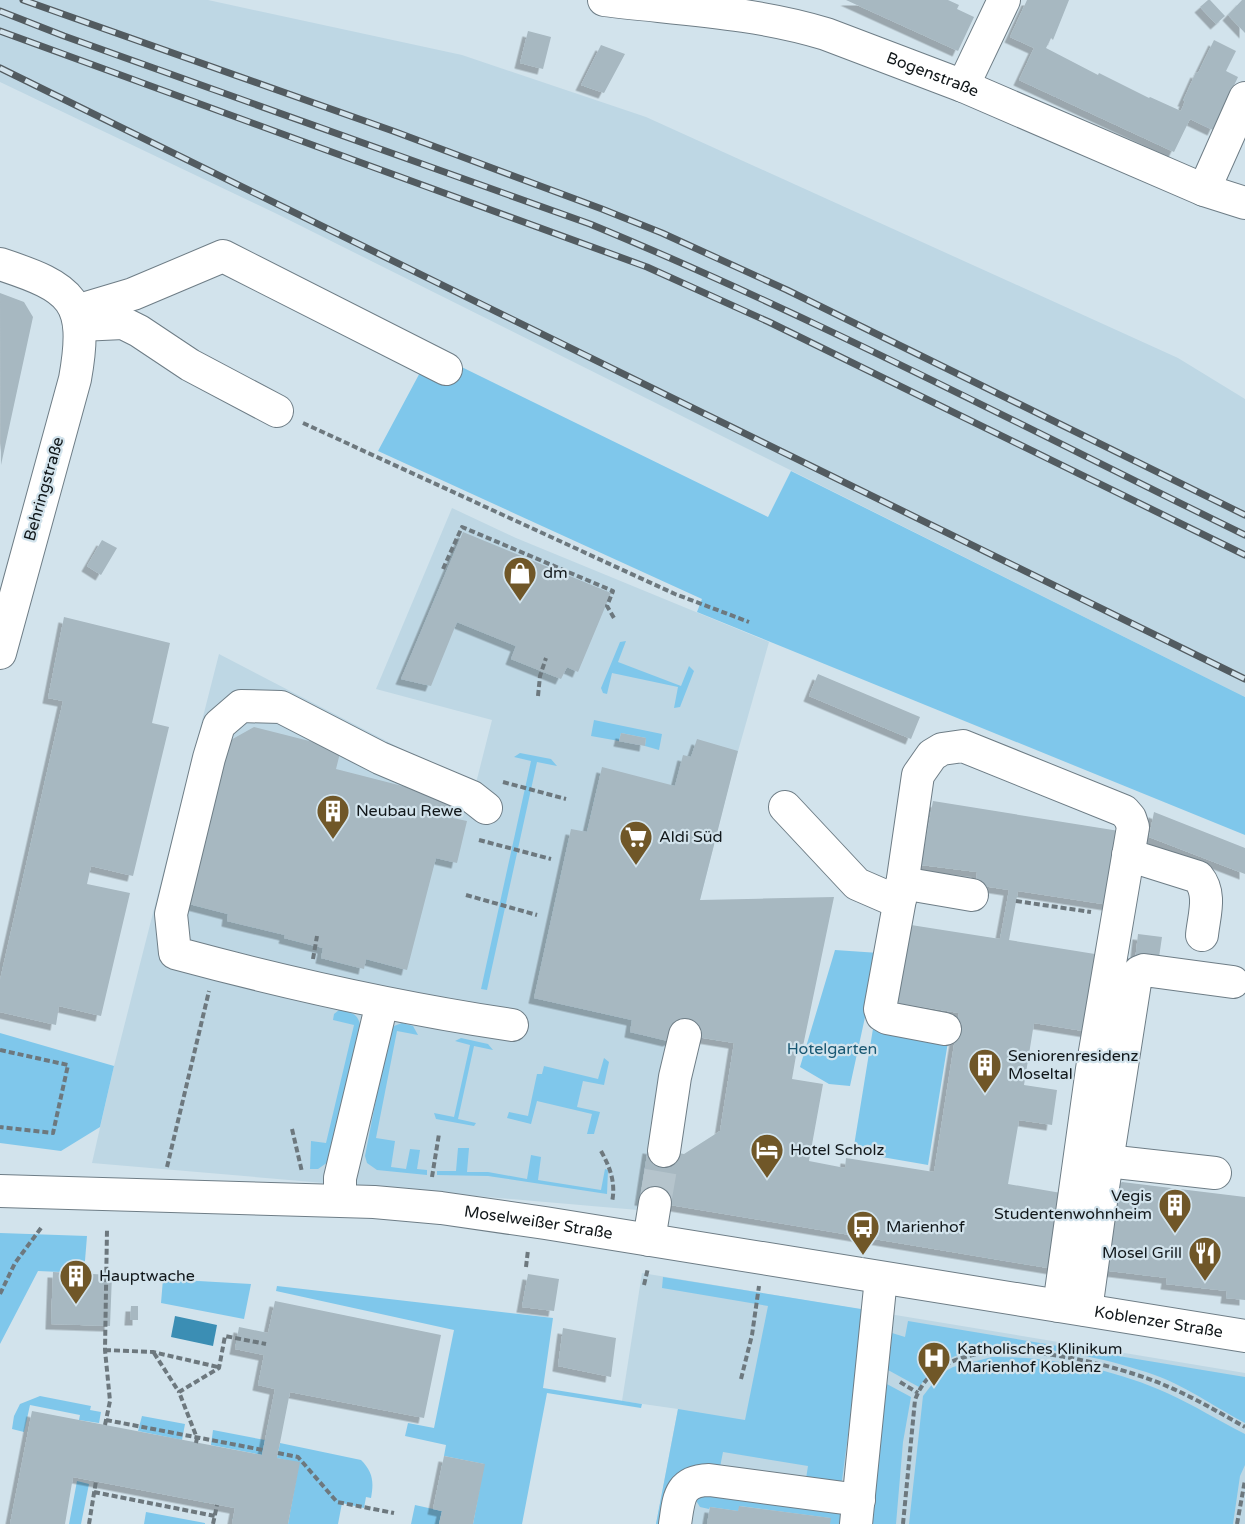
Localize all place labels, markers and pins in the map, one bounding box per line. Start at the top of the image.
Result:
shop icon: dm [502,555,538,602]
place label: dm [543,563,568,583]
building icon: Neubau Rewe [315,793,351,840]
place label: Neubau Rewe [356,801,462,821]
supermarket icon: Aldi Süd [618,819,654,866]
place label: Aldi Süd [659,827,723,847]
place label: Seniorenresidenz Moseltal [1008,1046,1139,1084]
building icon: Seniorenresidenz Moseltal [967,1047,1003,1094]
hotel icon: Hotel Scholz [749,1132,785,1179]
place label: Hotel Scholz [790,1140,885,1160]
place label: Vegis Studentenwohnheim [994,1186,1152,1224]
building icon: Vegis Studentenwohnheim [1157,1187,1193,1234]
bus stop icon: Marienhof [845,1209,881,1256]
place label: Marienhof [886,1217,966,1237]
restaurant icon: Mosel Grill [1187,1235,1223,1282]
place label: Mosel Grill [1102,1243,1182,1263]
building icon: Hauptwache [58,1258,94,1305]
place label: Hauptwache [99,1266,195,1286]
place label: Katholisches Klinikum Marienhof Koblenz [957,1339,1123,1377]
hospital icon: Katholisches Klinikum Marienhof Koblenz [916,1340,952,1387]

